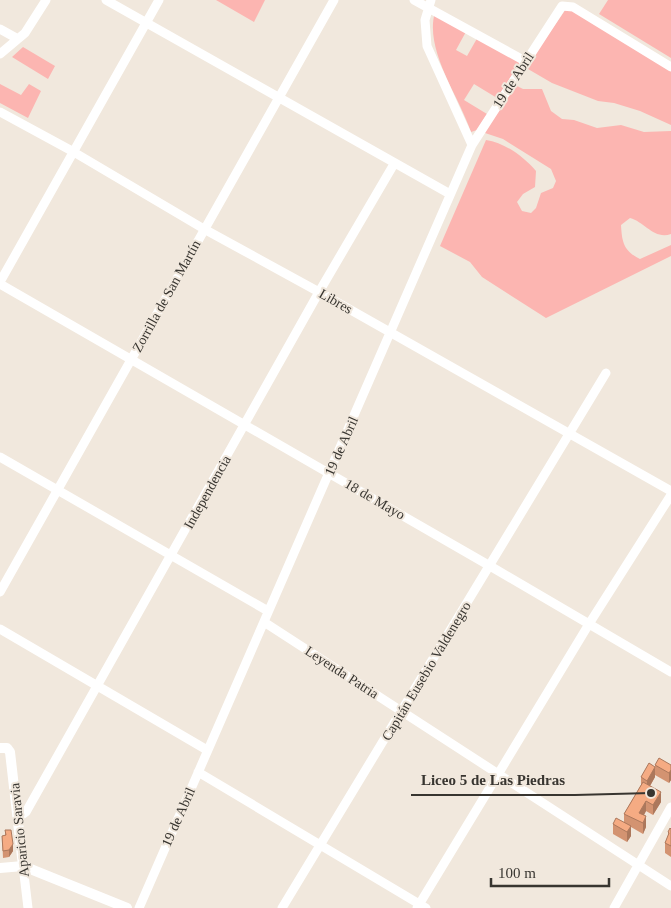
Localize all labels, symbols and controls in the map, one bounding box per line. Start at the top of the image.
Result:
street label: 19 de Abril [490,50,537,111]
street label: Zorrilla de San Martín [129,238,203,355]
street label: Libres [317,286,355,317]
street label: 19 de Abril [322,414,361,478]
street label: Independencia [181,452,234,532]
street label: 18 de Mayo [342,476,407,523]
street label: Capitán Eusebio Valdenegro [379,599,474,743]
street label: Leyenda Patria [302,643,382,702]
callout: Liceo 5 de Las Piedras [411,765,575,795]
text: Liceo 5 de Las Piedras [421,772,565,788]
street label: Aparicio Saravia [7,781,32,878]
street label: 19 de Abril [159,785,198,849]
scale bar [491,856,608,888]
text: 100 m [498,865,536,881]

